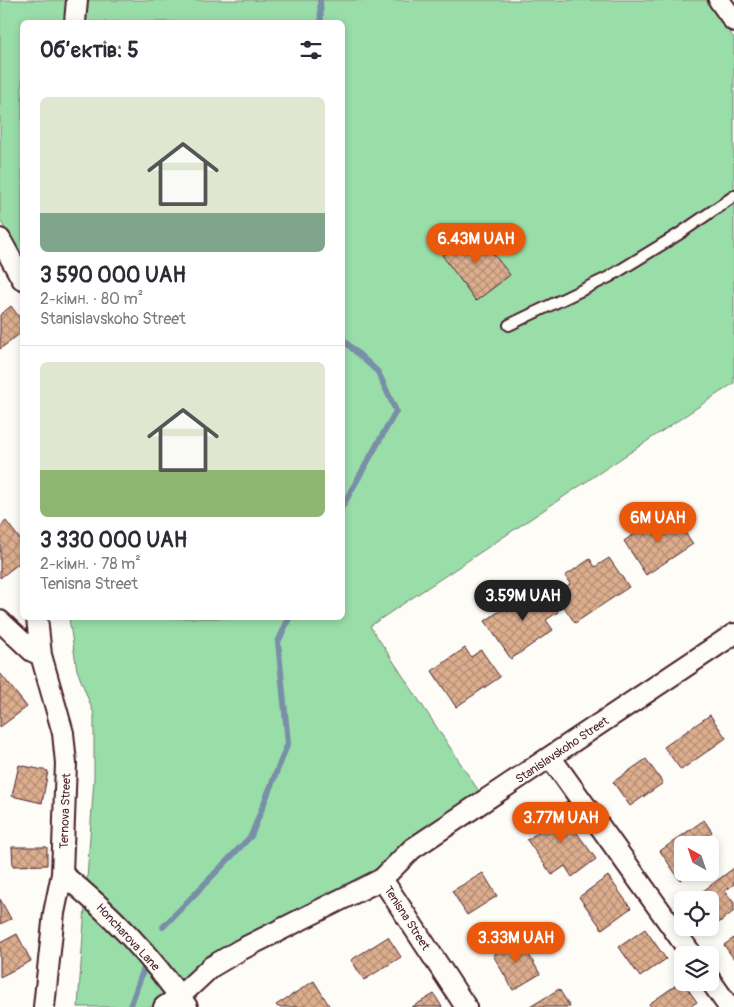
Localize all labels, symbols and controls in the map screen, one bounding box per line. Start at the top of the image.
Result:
icon: filters [297,36,325,64]
text: Об’єктів: 5 [40,37,139,64]
icon: home [138,129,228,219]
pin: 6.43M UAH [419,222,533,265]
text: 6.43M UAH [437,229,515,249]
text: 3 590 000 UAH [40,262,186,289]
text: 2-кімн. · 80 m² [40,289,143,309]
text: Stanislavskoho Street [40,309,186,329]
icon: home [138,395,228,485]
pin: 6M UAH [617,502,699,544]
text: 6M UAH [630,508,686,528]
text: 3 330 000 UAH [40,527,187,554]
text: 2-кімн. · 78 m² [40,554,141,574]
text: Tenisna Street [40,574,138,594]
pin: 3.59M UAH [466,580,580,622]
text: 3.59M UAH [485,586,561,606]
street label: Stanislavskoho Street [513,714,612,787]
street label: Ternova Street [57,773,74,849]
pin: 3.77M UAH [504,802,618,844]
text: 3.77M UAH [523,808,599,828]
north arrow [674,836,719,881]
map controls [674,836,719,991]
street label: Tenisna Street [380,883,433,953]
button: locate [674,891,719,936]
street label: Honcharova Lane [93,900,163,974]
pin: 3.33M UAH [459,922,573,964]
text: 3.33M UAH [478,928,554,948]
button: layers [674,946,719,991]

